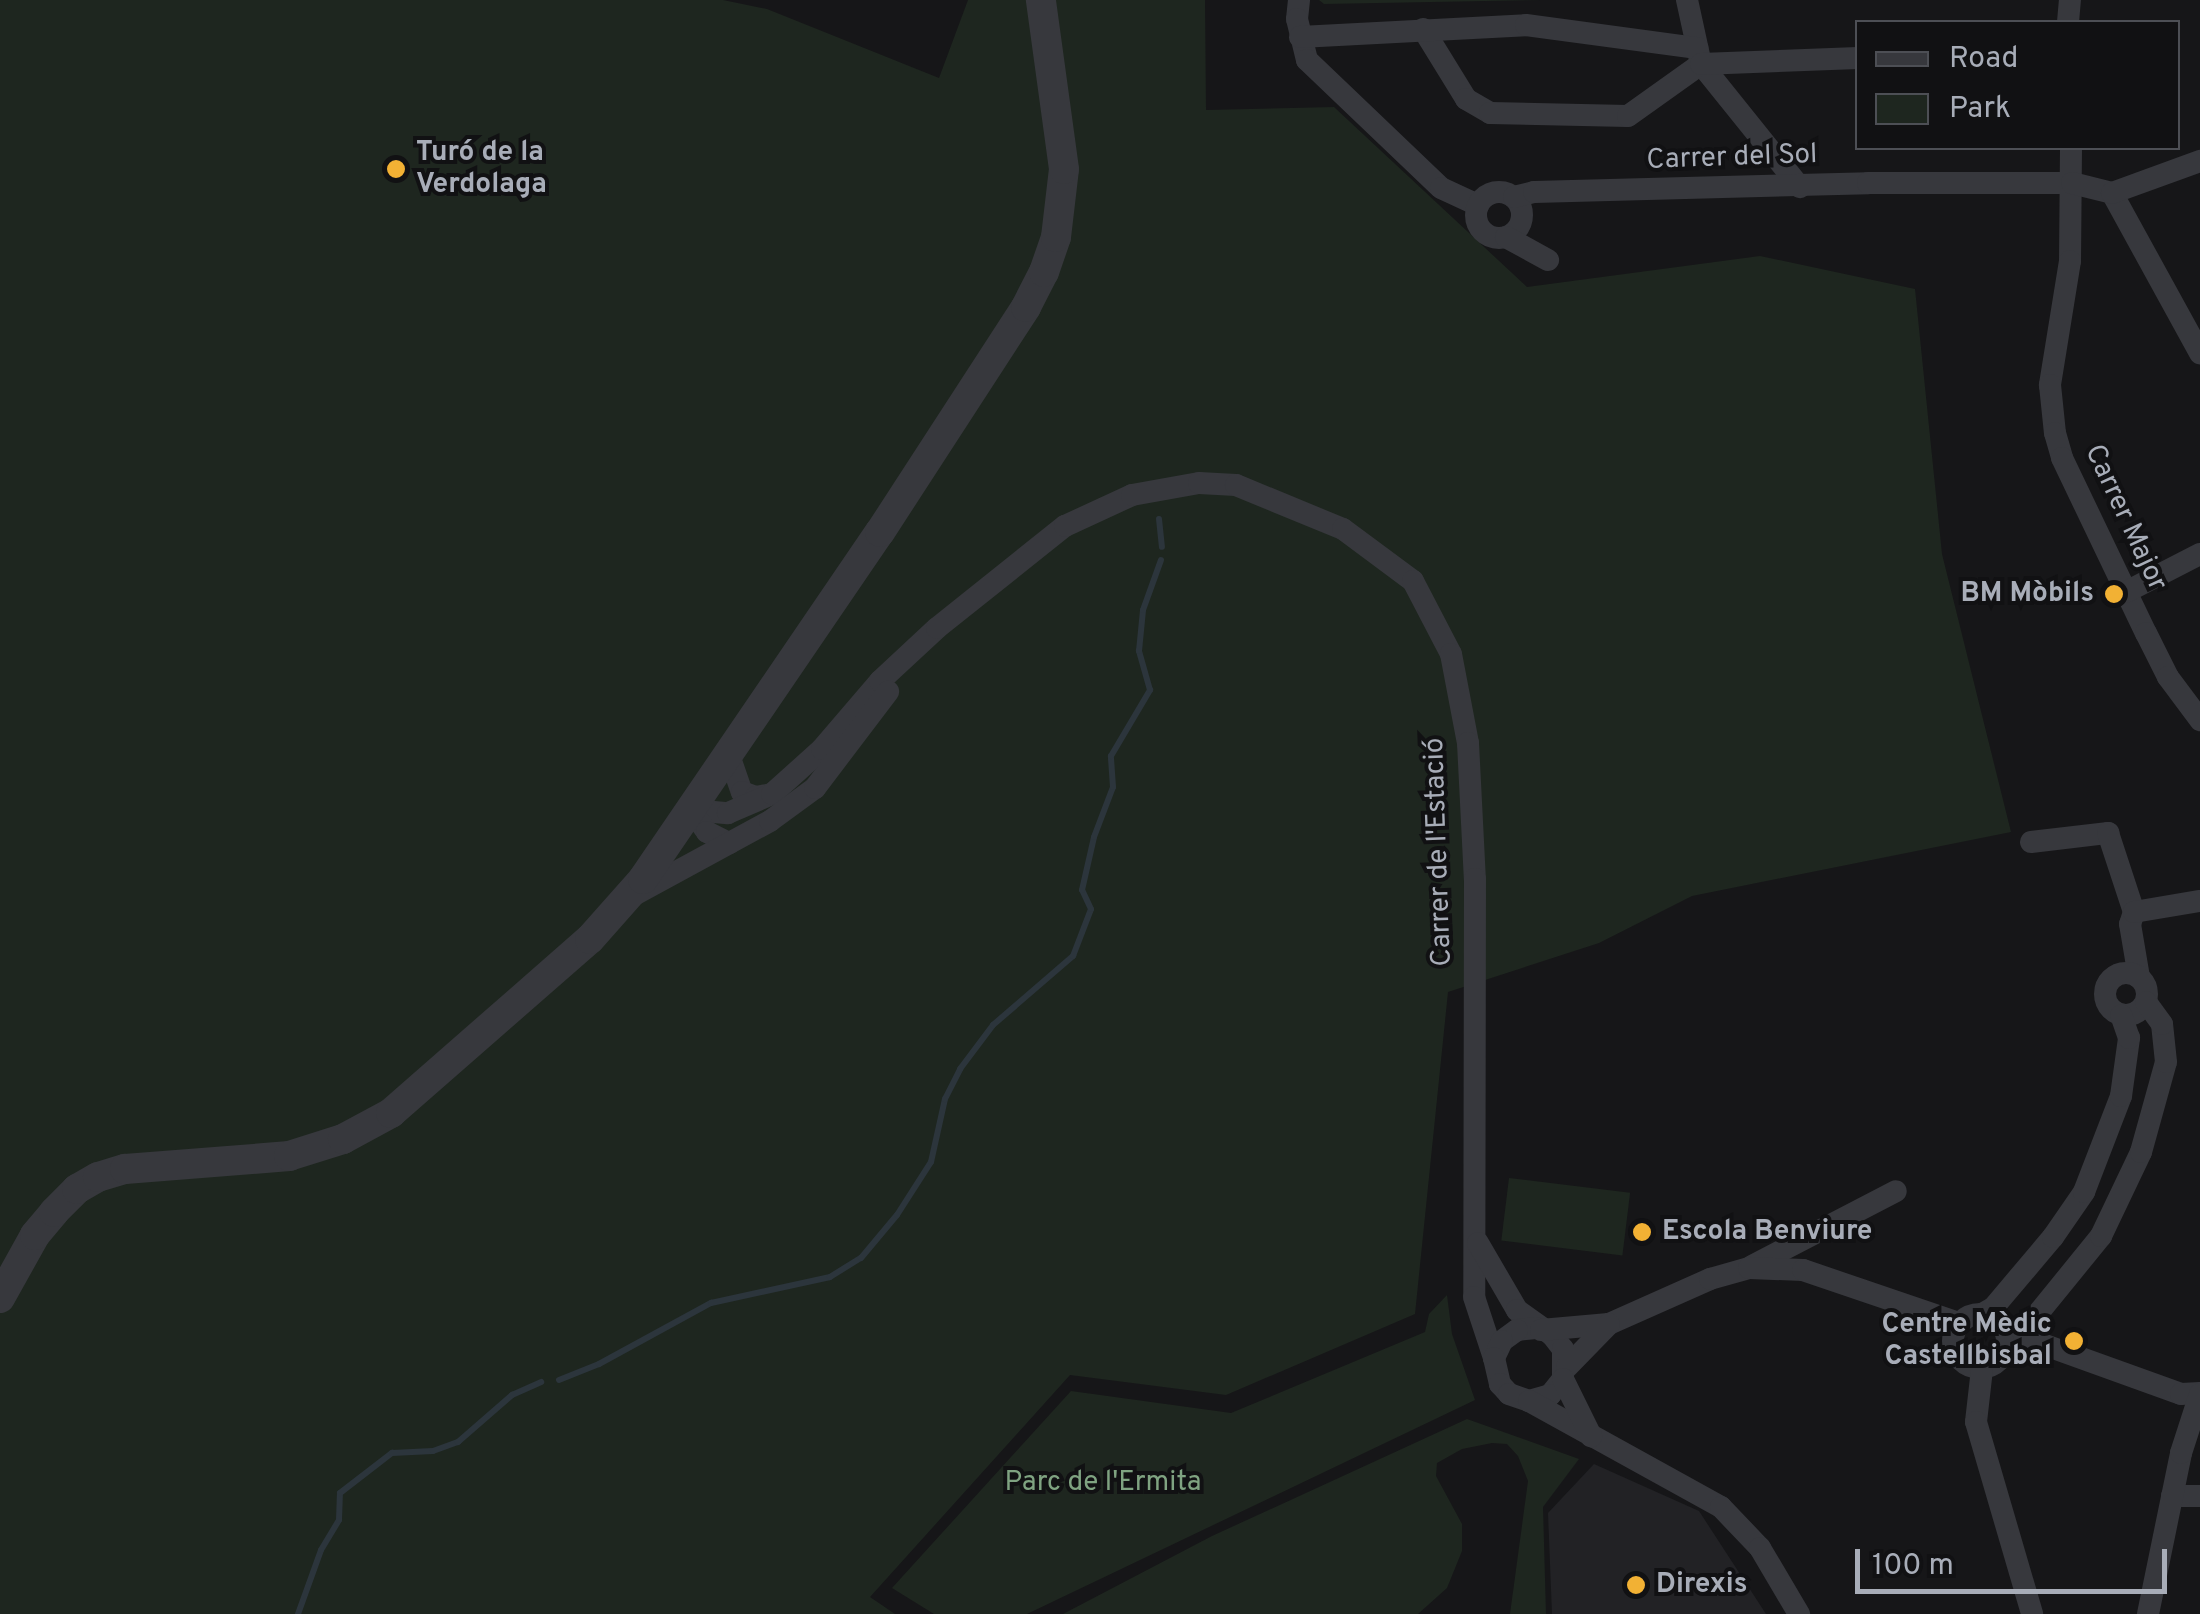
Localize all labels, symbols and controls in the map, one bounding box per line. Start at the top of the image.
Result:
legend [1855,20,2180,150]
text: Road [1949,41,2018,78]
text: Park [1949,91,2011,128]
place label: Turó de la Verdolaga [416,136,547,202]
street label: Carrer del Sol [1646,138,1818,178]
marker: Turó de la Verdolaga [385,158,407,180]
street label: Carrer Major [2076,439,2174,597]
place label: BM Mòbils [1961,577,2094,611]
marker: BM Mòbils [2103,583,2125,605]
street label: Carrer de l'Estació [1418,737,1460,967]
place label: Escola Benviure [1662,1215,1872,1249]
marker: Escola Benviure [1631,1221,1653,1243]
place label: Centre Mèdic Castellbisbal [1881,1308,2052,1374]
marker: Centre Mèdic Castellbisbal [2061,1328,2087,1354]
park label: Parc de l'Ermita [1005,1466,1201,1500]
scale bar [1860,1529,2172,1591]
text: 100 m [1872,1548,1954,1585]
place label: Direxis [1656,1568,1748,1602]
marker: Direxis [1625,1574,1647,1596]

